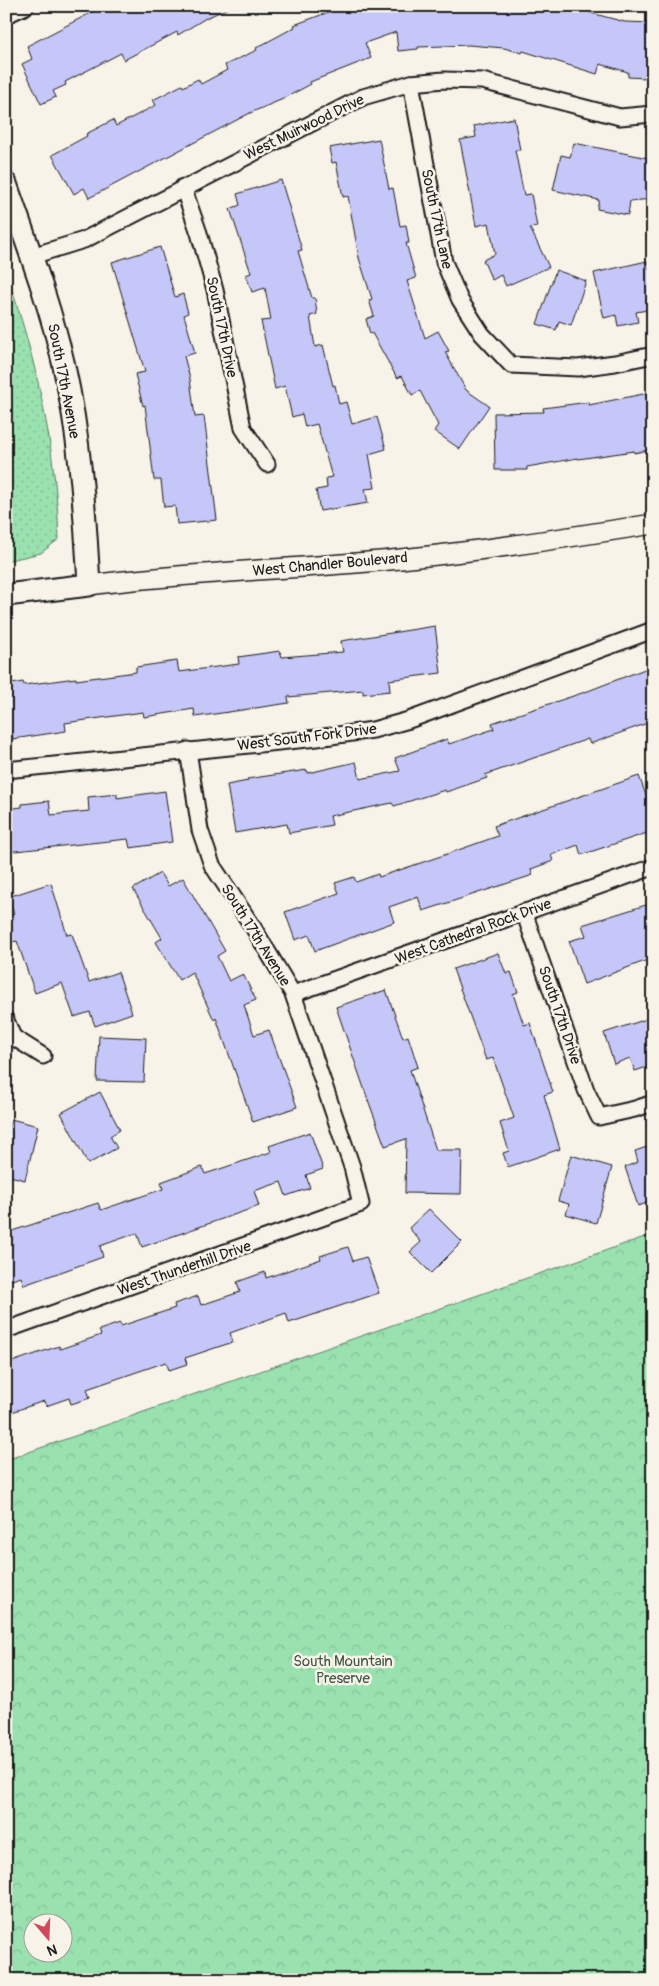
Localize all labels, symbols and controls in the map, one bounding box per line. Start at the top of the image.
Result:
street label: West Muirwood Drive [241,90,368,165]
street label: South 17th Lane [417,167,456,271]
street label: South 17th Drive [202,275,242,380]
street label: South 17th Avenue [43,322,84,441]
street label: West Chandler Boulevard [252,548,408,581]
street label: West South Fork Drive [236,719,378,755]
street label: South 17th Avenue [217,881,295,990]
street label: West Cathedral Rock Drive [392,894,554,969]
street label: South 17th Drive [534,963,585,1067]
street label: West Thunderhill Drive [115,1236,254,1300]
park label: South Mountain Preserve [293,1652,393,1688]
north arrow [22,1914,72,1964]
text: N [45,1940,59,1959]

